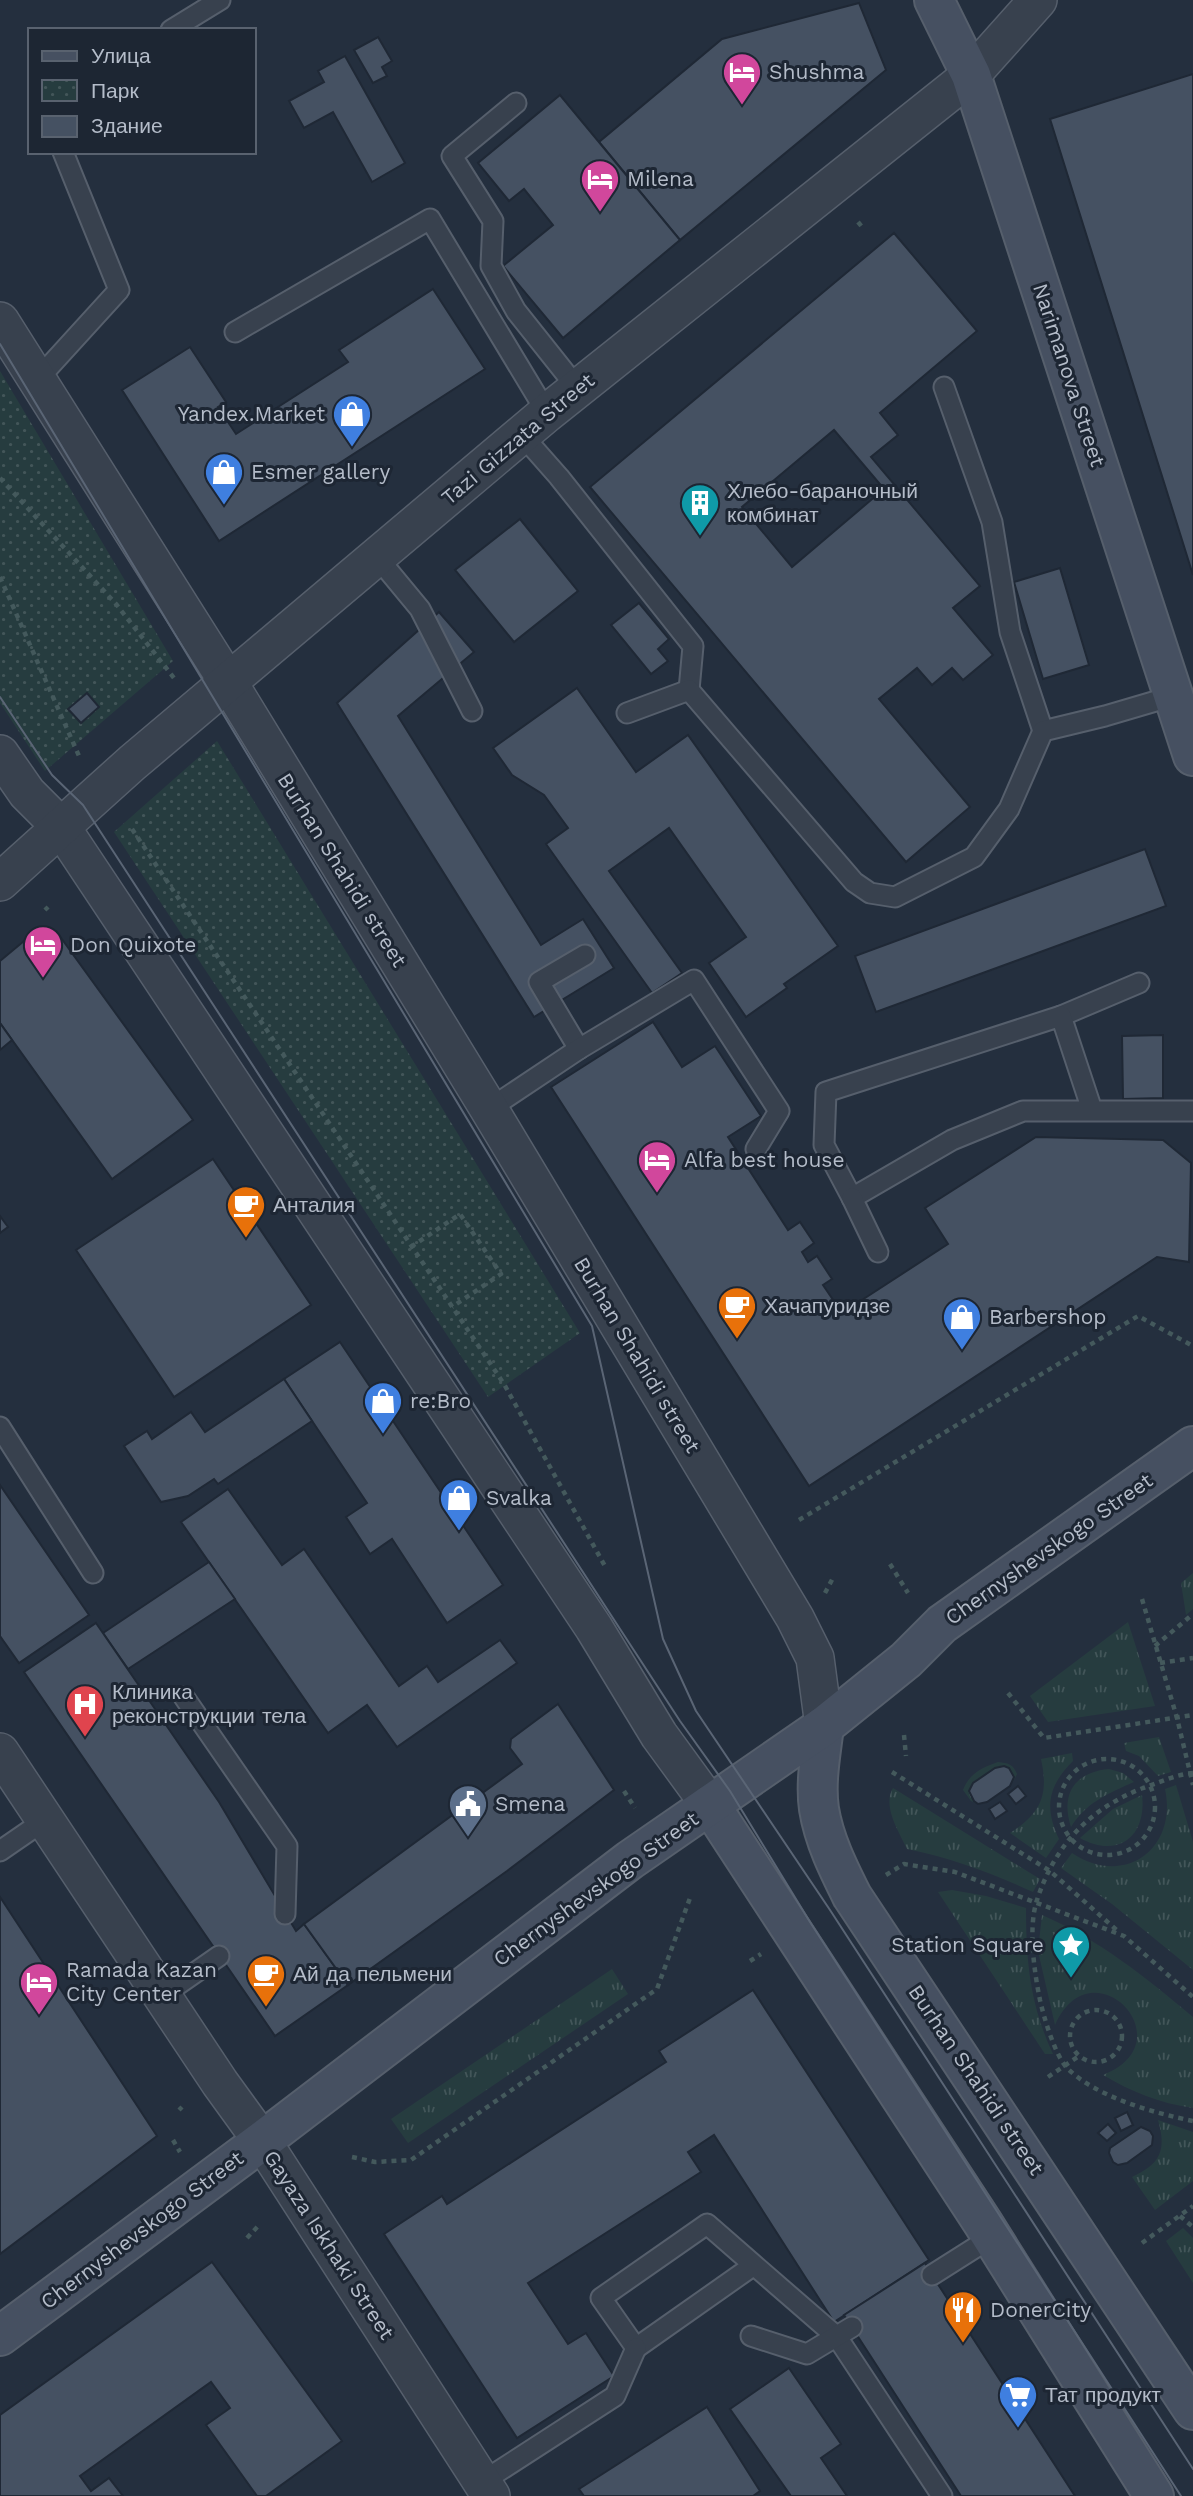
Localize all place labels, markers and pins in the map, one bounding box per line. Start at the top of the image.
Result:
hotel icon: Shushma [721,51,763,106]
place label: Shushma [769,59,864,84]
hotel icon: Milena [579,158,621,213]
place label: Milena [627,166,694,191]
shop icon: Yandex.Market [331,393,373,448]
place label: Yandex.Market [178,401,325,426]
shop icon: Esmer gallery [203,451,245,506]
place label: Esmer gallery [251,459,390,484]
place label: Хлебо-бараночный комбинат [727,478,918,527]
building icon: Хлебо-бараночный комбинат [679,482,721,537]
hotel icon: Don Quixote [22,924,64,979]
place label: Don Quixote [70,932,196,957]
hotel icon: Alfa best house [636,1139,678,1194]
place label: Alfa best house [684,1147,845,1172]
cafe icon: Анталия [225,1184,267,1239]
place label: Анталия [273,1192,355,1217]
cafe icon: Хачапуридзе [716,1285,758,1340]
place label: Хачапуридзе [764,1293,890,1318]
shop icon: Barbershop [941,1296,983,1351]
place label: Barbershop [989,1304,1106,1329]
shop icon: re:Bro [362,1380,404,1435]
place label: re:Bro [410,1388,471,1413]
shop icon: Svalka [438,1477,480,1532]
place label: Svalka [486,1485,552,1510]
place label: Клиника реконструкции тела [112,1679,307,1728]
hospital icon: Клиника реконструкции тела [64,1683,106,1738]
public building icon: Smena [447,1783,489,1838]
place label: Smena [495,1791,565,1816]
place icon: Station Square [1050,1924,1092,1979]
place label: Station Square [891,1932,1044,1957]
cafe icon: Ай да пельмени [245,1953,287,2008]
place label: Ramada Kazan City Center [66,1957,217,2006]
hotel icon: Ramada Kazan City Center [18,1961,60,2016]
place label: Ай да пельмени [293,1961,452,1986]
restaurant icon: DonerCity [942,2289,984,2344]
place label: DonerCity [990,2297,1091,2322]
supermarket icon: Тат продукт [997,2374,1039,2429]
place label: Тат продукт [1045,2382,1161,2407]

